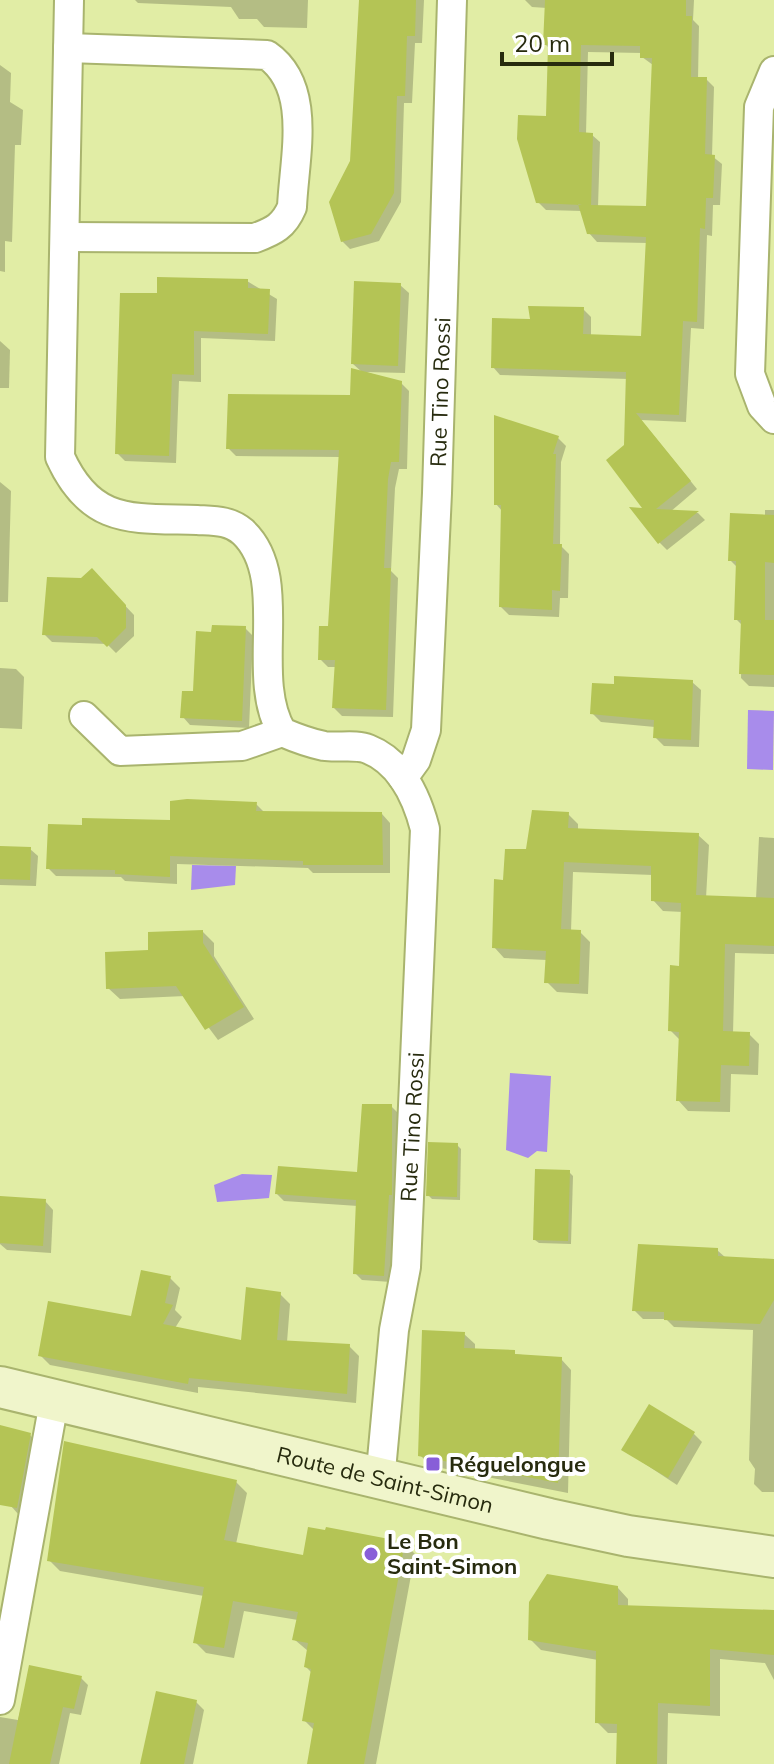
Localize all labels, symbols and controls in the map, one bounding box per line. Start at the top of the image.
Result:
scale bar [502,16,612,66]
text: 20 m [514,28,570,58]
street label: Rue Tino Rossi [424,317,456,468]
street label: Rue Tino Rossi [394,1051,430,1203]
street label: Route de Saint-Simon [274,1440,496,1519]
place label: Réguelongue [449,1450,586,1478]
marker: Réguelongue [424,1455,442,1473]
place label: Le Bon Saint-Simon [387,1527,517,1580]
marker: Le Bon Saint-Simon [362,1545,380,1563]

